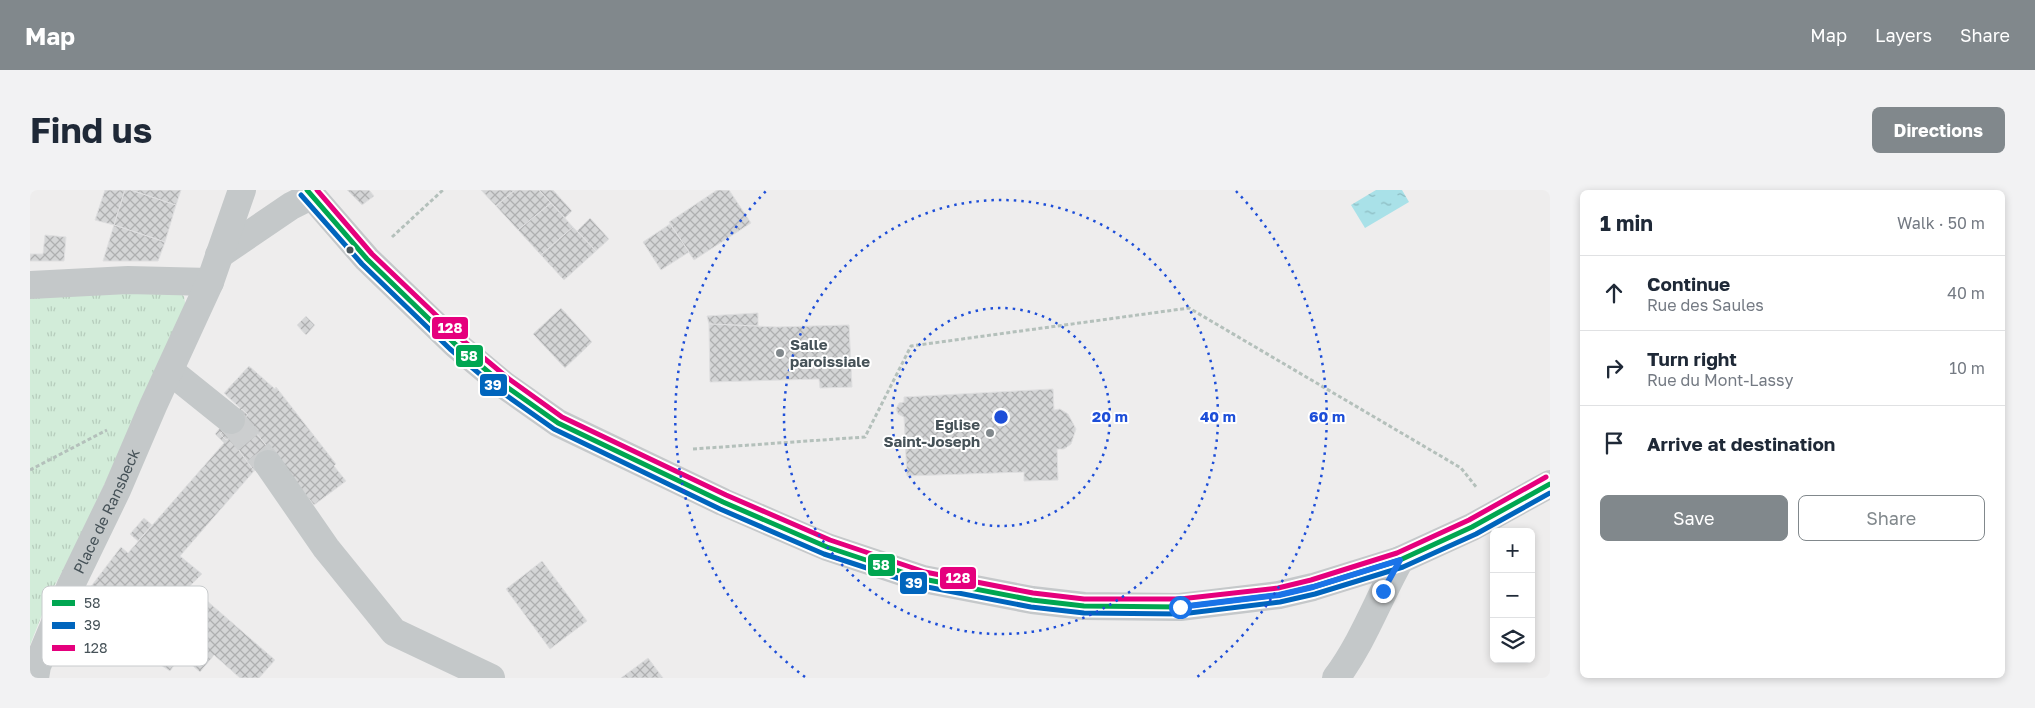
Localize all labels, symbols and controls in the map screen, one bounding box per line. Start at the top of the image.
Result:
text: Map [25,21,75,50]
text: Map [1810,24,1847,46]
text: Layers [1875,24,1932,46]
text: Share [1960,24,2010,46]
button: Directions [1872,107,2005,153]
text: Find us [30,109,152,151]
text: 1 min [1600,210,1653,236]
text: Walk · 50 m [1897,213,1985,233]
unlabelled marker [345,245,355,255]
text: Continue [1647,272,1730,295]
icon: ahead [1600,279,1628,307]
text: 40 m [1947,283,1985,303]
text: Rue des Saules [1647,295,1764,315]
line badge: 128 [431,316,469,340]
text: 128 [438,319,462,336]
place label: Salle paroissiale [790,335,870,370]
line badge: 58 [455,344,484,368]
text: 58 [460,347,478,364]
marker: Salle paroissiale [774,347,786,359]
text: Turn right [1647,347,1737,370]
icon: right [1600,354,1628,382]
text: 10 m [1949,358,1985,378]
text: Rue du Mont-Lassy [1647,370,1793,390]
line badge: 39 [479,373,508,397]
text: 39 [484,376,502,393]
text: 20 m [1092,407,1128,425]
text: 40 m [1200,407,1236,425]
text: 60 m [1309,407,1345,425]
centre of rings [992,408,1010,426]
place label: Eglise Saint-Joseph [884,415,980,450]
marker: Eglise Saint-Joseph [984,427,996,439]
icon: arrive [1600,429,1628,457]
text: Arrive at destination [1647,432,1835,455]
street label: Place de Ransbeck [69,445,143,576]
button: Save [1600,495,1788,541]
button: Share [1798,495,1985,541]
map controls [1490,528,1535,663]
button: + [1490,528,1535,573]
line badge: 58 [867,553,896,577]
text: 58 [872,556,890,573]
line badge: 128 [939,566,977,590]
text: 128 [946,569,970,586]
line badge: 39 [899,571,928,595]
button: − [1490,573,1535,618]
text: 39 [905,574,923,591]
route end [1372,580,1395,603]
legend [42,586,208,666]
text: 58 [84,594,101,611]
route start [1169,596,1192,619]
text: 39 [84,616,101,633]
button: layers [1490,618,1535,663]
text: 128 [84,639,107,656]

